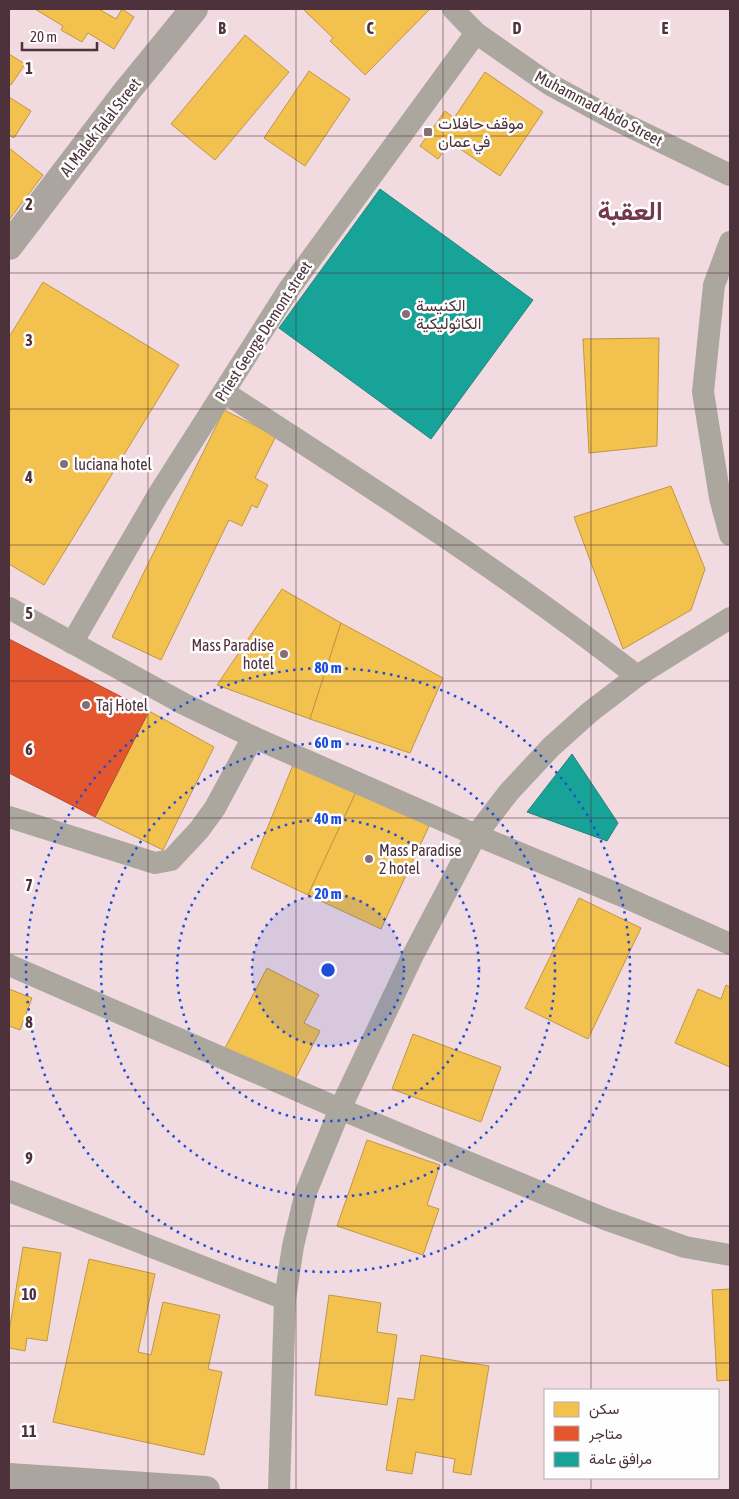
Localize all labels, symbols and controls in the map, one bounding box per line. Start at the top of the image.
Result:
text: B [218,19,226,37]
text: C [366,19,374,37]
text: D [513,19,522,37]
text: E [662,19,669,37]
scale bar [22,20,98,52]
text: 20 m [30,28,57,45]
text: 1 [25,59,33,77]
street label: Muhammad Abdo Street [532,67,666,149]
street label: Al Malek Talal Street [56,74,144,180]
place label: موقف حافلات في عمان [438,114,524,155]
marker: موقف حافلات في عمان [422,126,434,138]
text: 2 [25,195,33,213]
district label: العقبة [597,196,663,226]
street label: Priest George Demont street [211,257,316,405]
place label: الكنيسة الكاثوليكية [416,296,481,334]
marker: الكنيسة الكاثوليكية [400,308,412,320]
text: 3 [25,331,33,349]
place label: luciana hotel [74,455,152,473]
marker: luciana hotel [58,458,70,470]
text: 4 [24,468,33,486]
text: 5 [25,604,33,622]
place label: Mass Paradise hotel [191,636,275,672]
marker: Mass Paradise hotel [278,648,290,660]
text: 80 m [315,659,342,676]
place label: Taj Hotel [96,696,149,715]
marker: Taj Hotel [80,699,92,711]
text: 60 m [315,734,342,751]
text: 6 [25,740,33,758]
text: 40 m [314,810,342,827]
place label: Mass Paradise 2 hotel [379,841,462,877]
marker: Mass Paradise 2 hotel [363,853,375,865]
text: 7 [25,876,33,894]
text: 20 m [315,885,342,902]
centre of rings [319,961,337,979]
text: 8 [25,1013,33,1031]
text: 9 [25,1149,33,1167]
text: 10 [21,1285,37,1303]
legend [544,1389,719,1479]
text: سكن [589,1400,619,1419]
text: 11 [21,1422,37,1440]
text: متاجر [588,1425,623,1443]
text: مرافق عامة [589,1450,652,1469]

